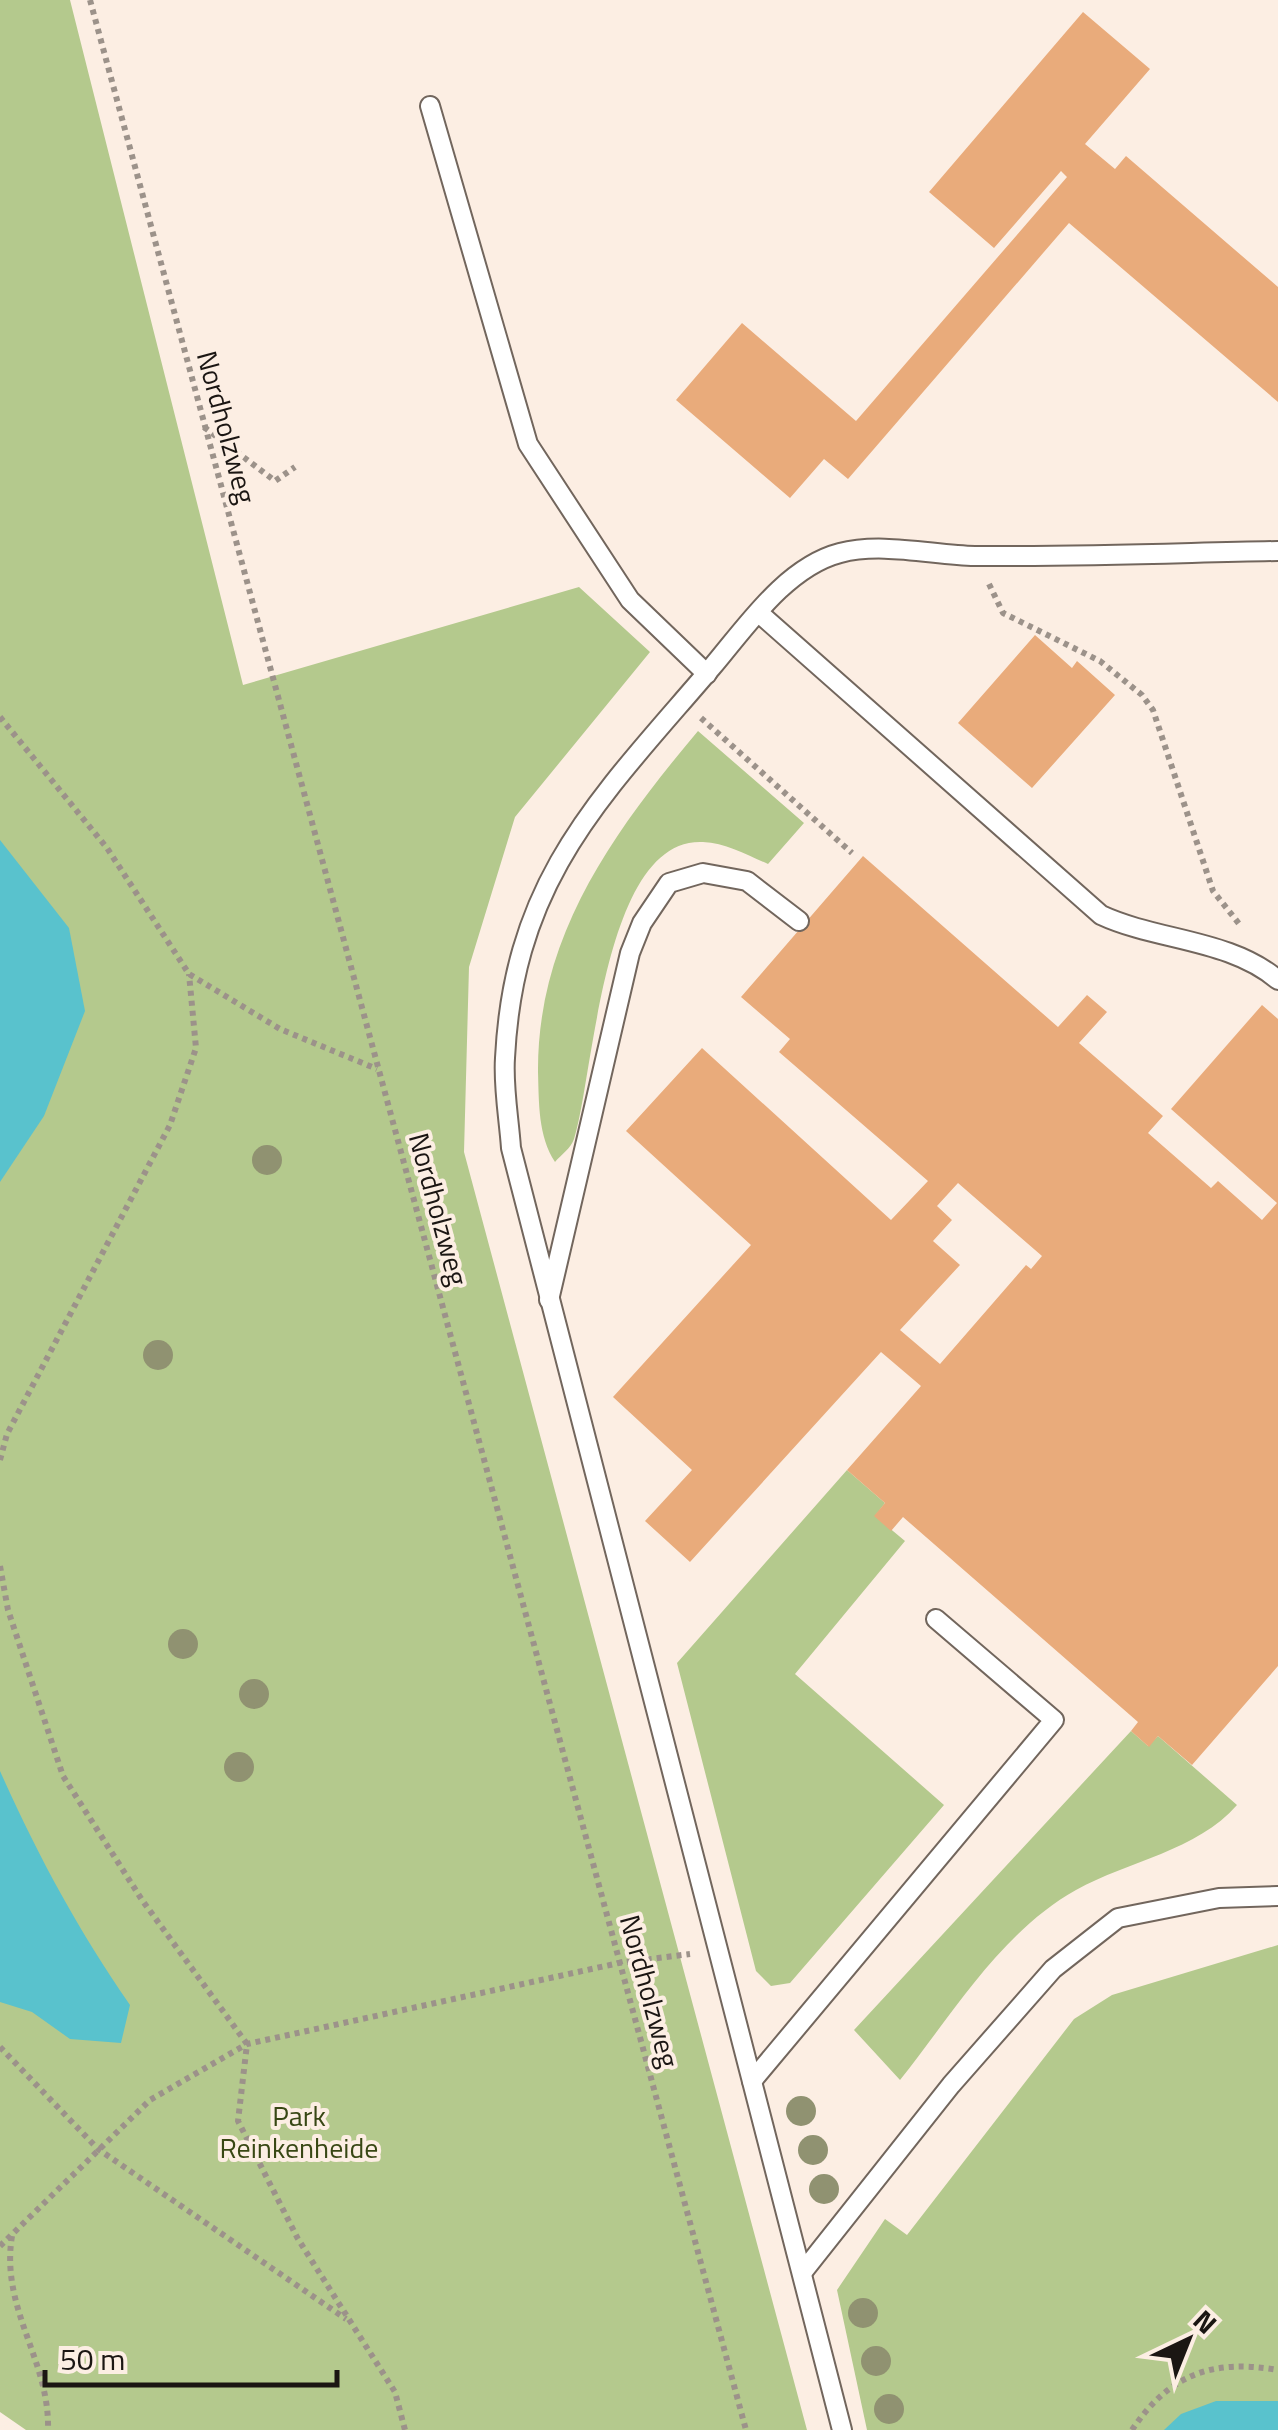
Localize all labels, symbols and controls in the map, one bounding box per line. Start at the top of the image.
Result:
street label: Nordholzweg [186,346,268,508]
street label: Nordholzweg [398,1128,480,1290]
street label: Nordholzweg [609,1910,691,2072]
park label: Park Reinkenheide [220,2094,378,2169]
north arrow [1138,2290,1238,2390]
text: N [1184,2299,1227,2344]
scale bar [45,2325,338,2387]
text: 50 m [60,2336,125,2382]

